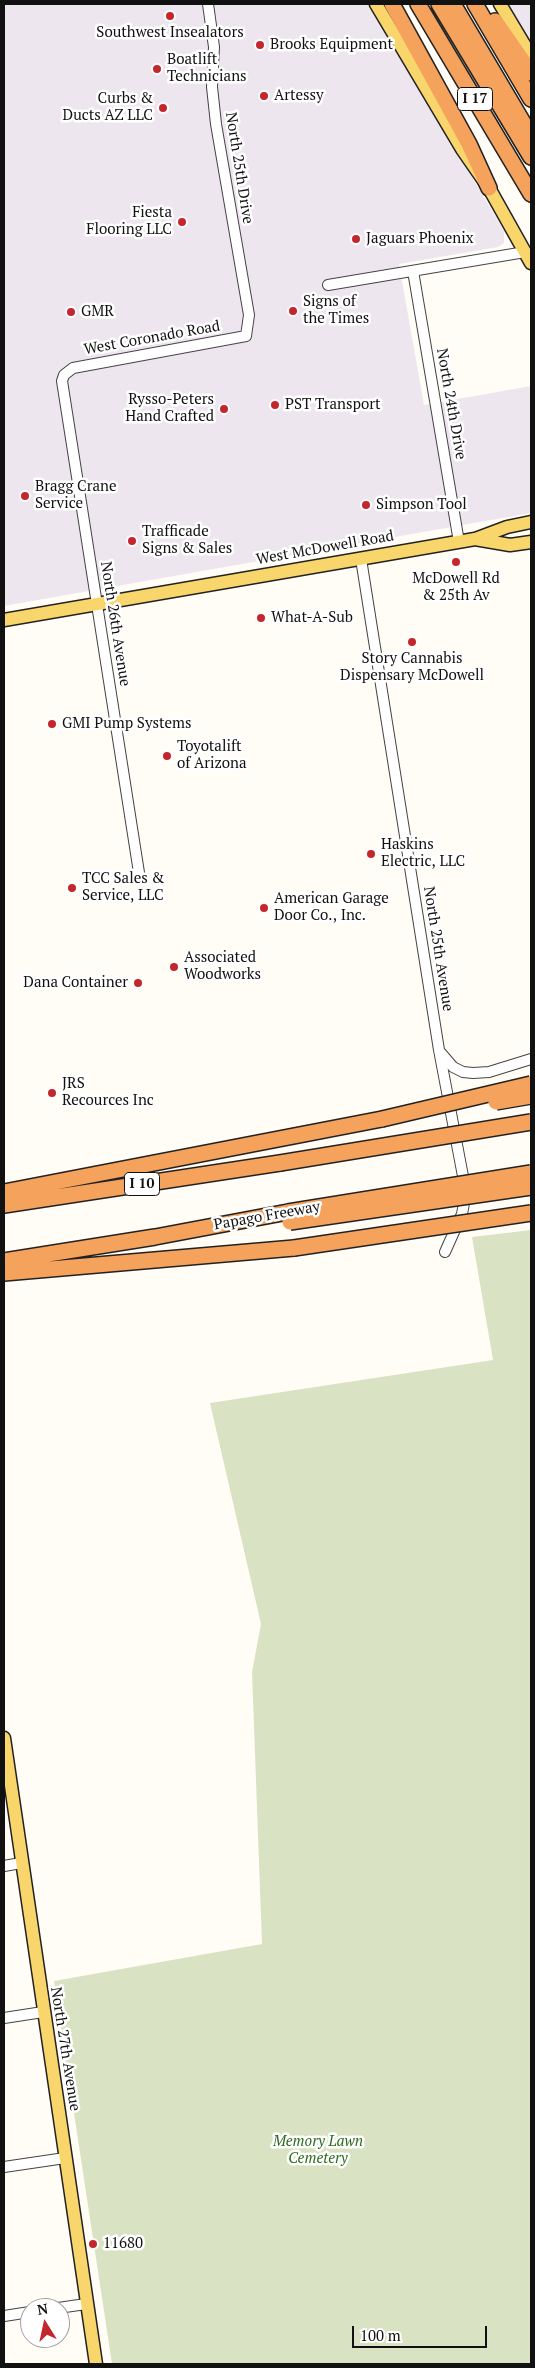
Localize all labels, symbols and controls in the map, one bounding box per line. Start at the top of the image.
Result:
marker: Southwest Insealators [164,10,176,22]
place label: Southwest Insealators [96,24,244,42]
place label: Brooks Equipment [270,36,393,54]
marker: Brooks Equipment [254,39,266,51]
place label: Boatlift Technicians [167,51,247,86]
marker: Boatlift Technicians [151,63,163,75]
place label: Artessy [274,87,324,105]
road number: I 17 [458,88,492,110]
place label: Curbs & Ducts AZ LLC [63,90,153,125]
marker: Artessy [258,90,270,102]
marker: Curbs & Ducts AZ LLC [157,102,169,114]
street label: North 25th Drive [221,111,257,225]
place label: Fiesta Flooring LLC [86,204,172,239]
marker: Fiesta Flooring LLC [176,216,188,228]
place label: Jaguars Phoenix [366,230,473,248]
marker: Jaguars Phoenix [350,233,362,245]
place label: Signs of the Times [303,293,369,328]
place label: GMR [81,303,114,321]
marker: Signs of the Times [287,305,299,317]
marker: GMR [65,306,77,318]
street label: West Coronado Road [82,317,222,359]
street label: North 24th Drive [432,347,470,461]
place label: Rysso-Peters Hand Crafted [125,391,214,426]
place label: PST Transport [285,396,381,414]
marker: PST Transport [269,399,281,411]
marker: Rysso-Peters Hand Crafted [218,403,230,415]
place label: Bragg Crane Service [35,478,116,513]
marker: Bragg Crane Service [19,490,31,502]
place label: Simpson Tool [376,496,467,514]
marker: Simpson Tool [360,499,372,511]
place label: Trafficade Signs & Sales [142,523,232,558]
street label: West McDowell Road [255,527,395,569]
marker: Trafficade Signs & Sales [126,535,138,547]
marker: McDowell Rd & 25th Av [450,556,462,568]
street label: North 26th Avenue [96,560,134,688]
place label: McDowell Rd & 25th Av [412,570,500,605]
place label: What-A-Sub [271,609,353,627]
marker: What-A-Sub [255,612,267,624]
marker: Story Cannabis Dispensary McDowell [406,636,418,648]
place label: Story Cannabis Dispensary McDowell [340,650,484,685]
place label: GMI Pump Systems [62,715,192,733]
marker: GMI Pump Systems [46,718,58,730]
place label: Toyotalift of Arizona [177,738,247,773]
marker: Toyotalift of Arizona [161,750,173,762]
place label: Haskins Electric, LLC [381,836,465,871]
marker: Haskins Electric, LLC [365,848,377,860]
place label: TCC Sales & Service, LLC [82,870,164,905]
marker: TCC Sales & Service, LLC [66,882,78,894]
street label: North 25th Avenue [419,885,457,1013]
place label: American Garage Door Co., Inc. [274,890,389,925]
marker: American Garage Door Co., Inc. [258,902,270,914]
place label: Associated Woodworks [184,949,261,984]
marker: Associated Woodworks [168,961,180,973]
place label: Dana Container [23,974,128,992]
marker: Dana Container [132,977,144,989]
place label: JRS Recources Inc [62,1075,154,1110]
marker: JRS Recources Inc [46,1087,58,1099]
road number: I 10 [124,1172,160,1196]
street label: Papago Freeway [213,1198,321,1234]
street label: North 27th Avenue [46,1986,84,2112]
park label: Memory Lawn Cemetery [273,2133,363,2168]
place label: 11680 [103,2235,143,2253]
marker: 11680 [87,2238,99,2250]
north arrow [20,2298,70,2348]
text: N [36,2298,49,2319]
scale bar [355,2316,490,2348]
text: 100 m [360,2325,401,2345]

